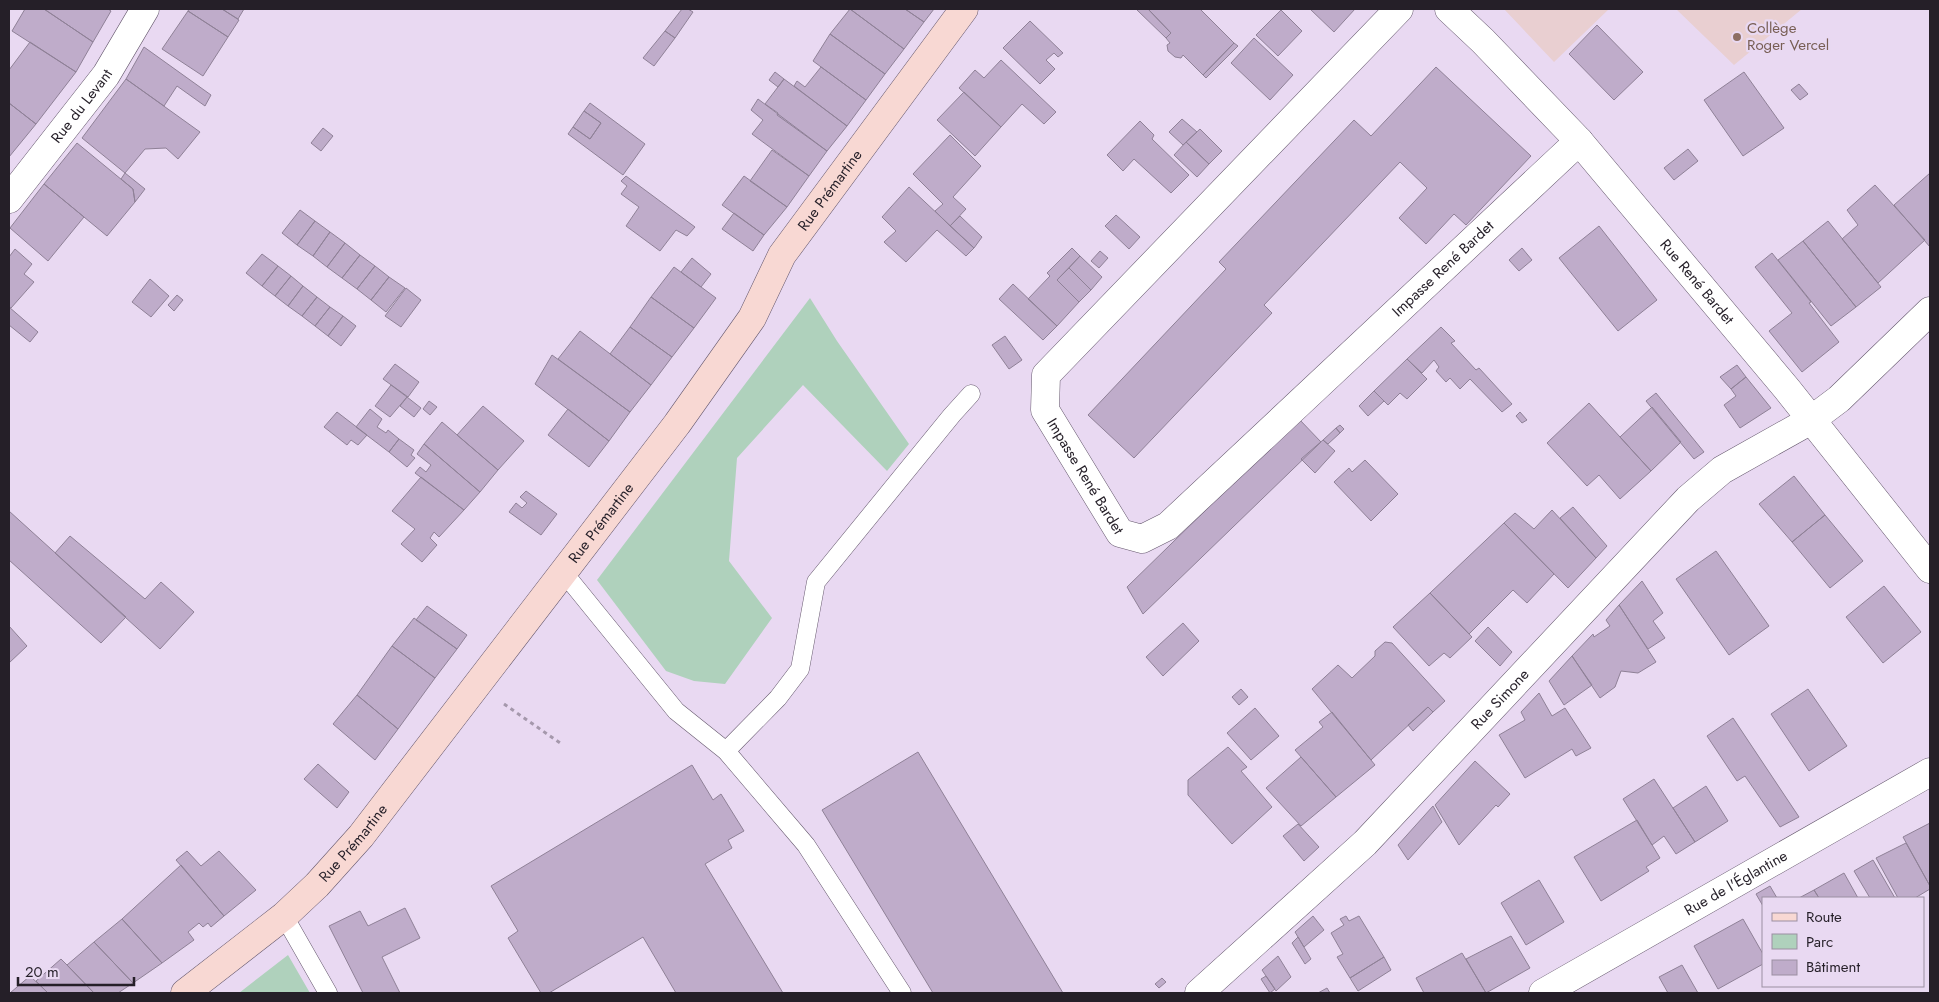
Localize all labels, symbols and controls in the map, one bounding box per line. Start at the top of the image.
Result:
place label: Collège Roger Vercel [1747,17,1829,56]
marker: Collège Roger Vercel [1731,31,1743,43]
street label: Rue du Levant [46,65,118,148]
street label: Rue Prémartine [792,145,868,235]
street label: Impasse René Bardet [1387,215,1499,322]
street label: Rue René Bardet [1655,234,1740,330]
street label: Impasse René Bardet [1041,414,1129,539]
street label: Rue Prémartine [563,478,639,568]
street label: Rue Simone [1466,664,1534,735]
street label: Rue Prémartine [314,799,393,887]
street label: Rue de l'Églantine [1680,845,1792,921]
legend [1762,897,1924,987]
text: Route [1806,906,1842,928]
text: Parc [1806,931,1833,953]
scale bar [18,954,134,986]
text: Bâtiment [1806,956,1860,978]
text: 20 m [25,961,59,983]

